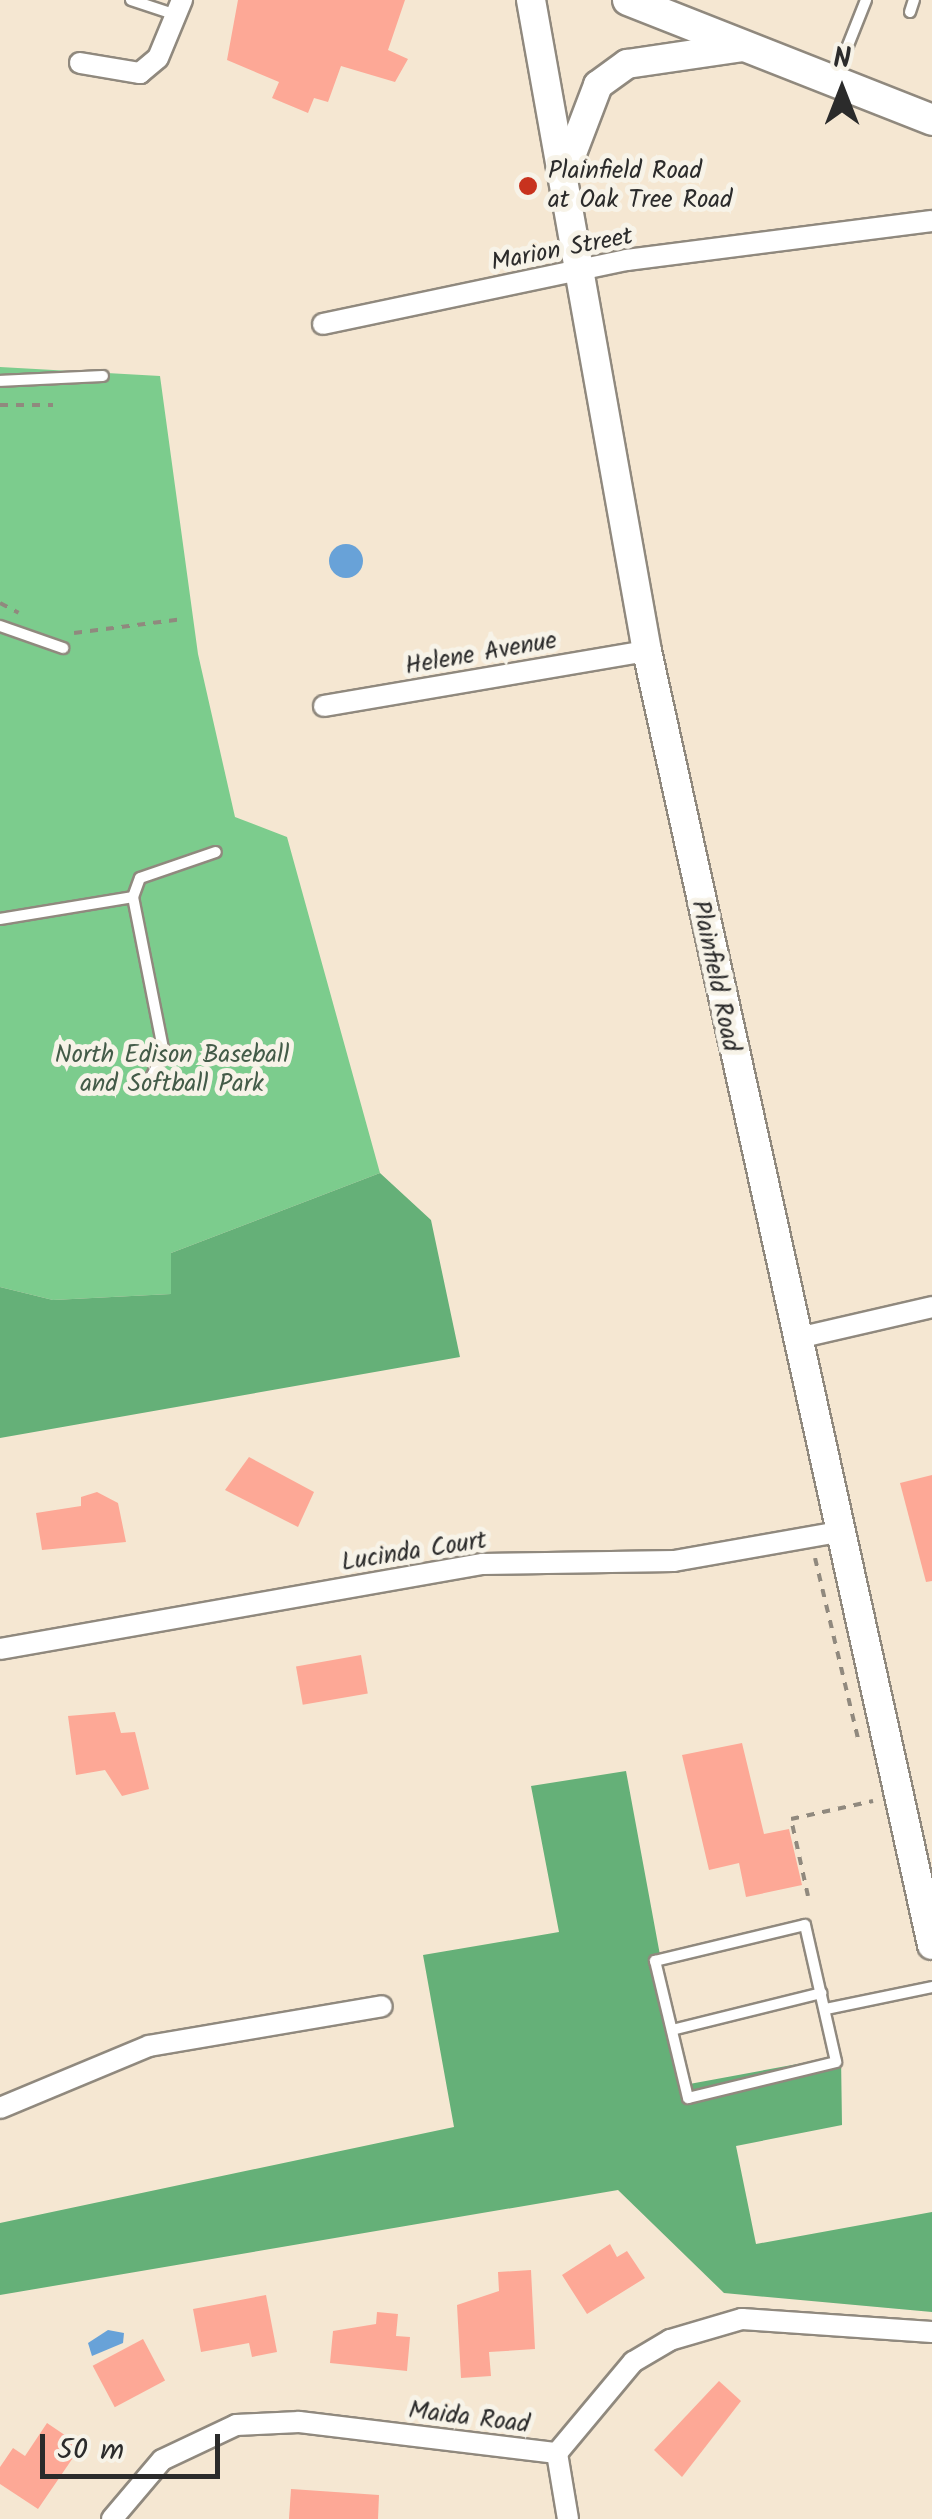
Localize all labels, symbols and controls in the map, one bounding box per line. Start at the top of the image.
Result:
text: N [833,37,851,82]
north arrow [792,40,892,140]
place label: Plainfield Road at Oak Tree Road [548,157,733,216]
marker: Plainfield Road at Oak Tree Road [517,175,539,197]
street label: Marion Street [489,222,635,278]
street label: Helene Avenue [403,626,559,682]
street label: Plainfield Road [684,898,746,1054]
park label: North Edison Baseball and Softball Park [55,1041,289,1100]
street label: Lucinda Court [339,1526,489,1578]
street label: Maida Road [407,2396,531,2440]
scale bar [45,2414,225,2476]
text: 50 m [57,2427,124,2475]

